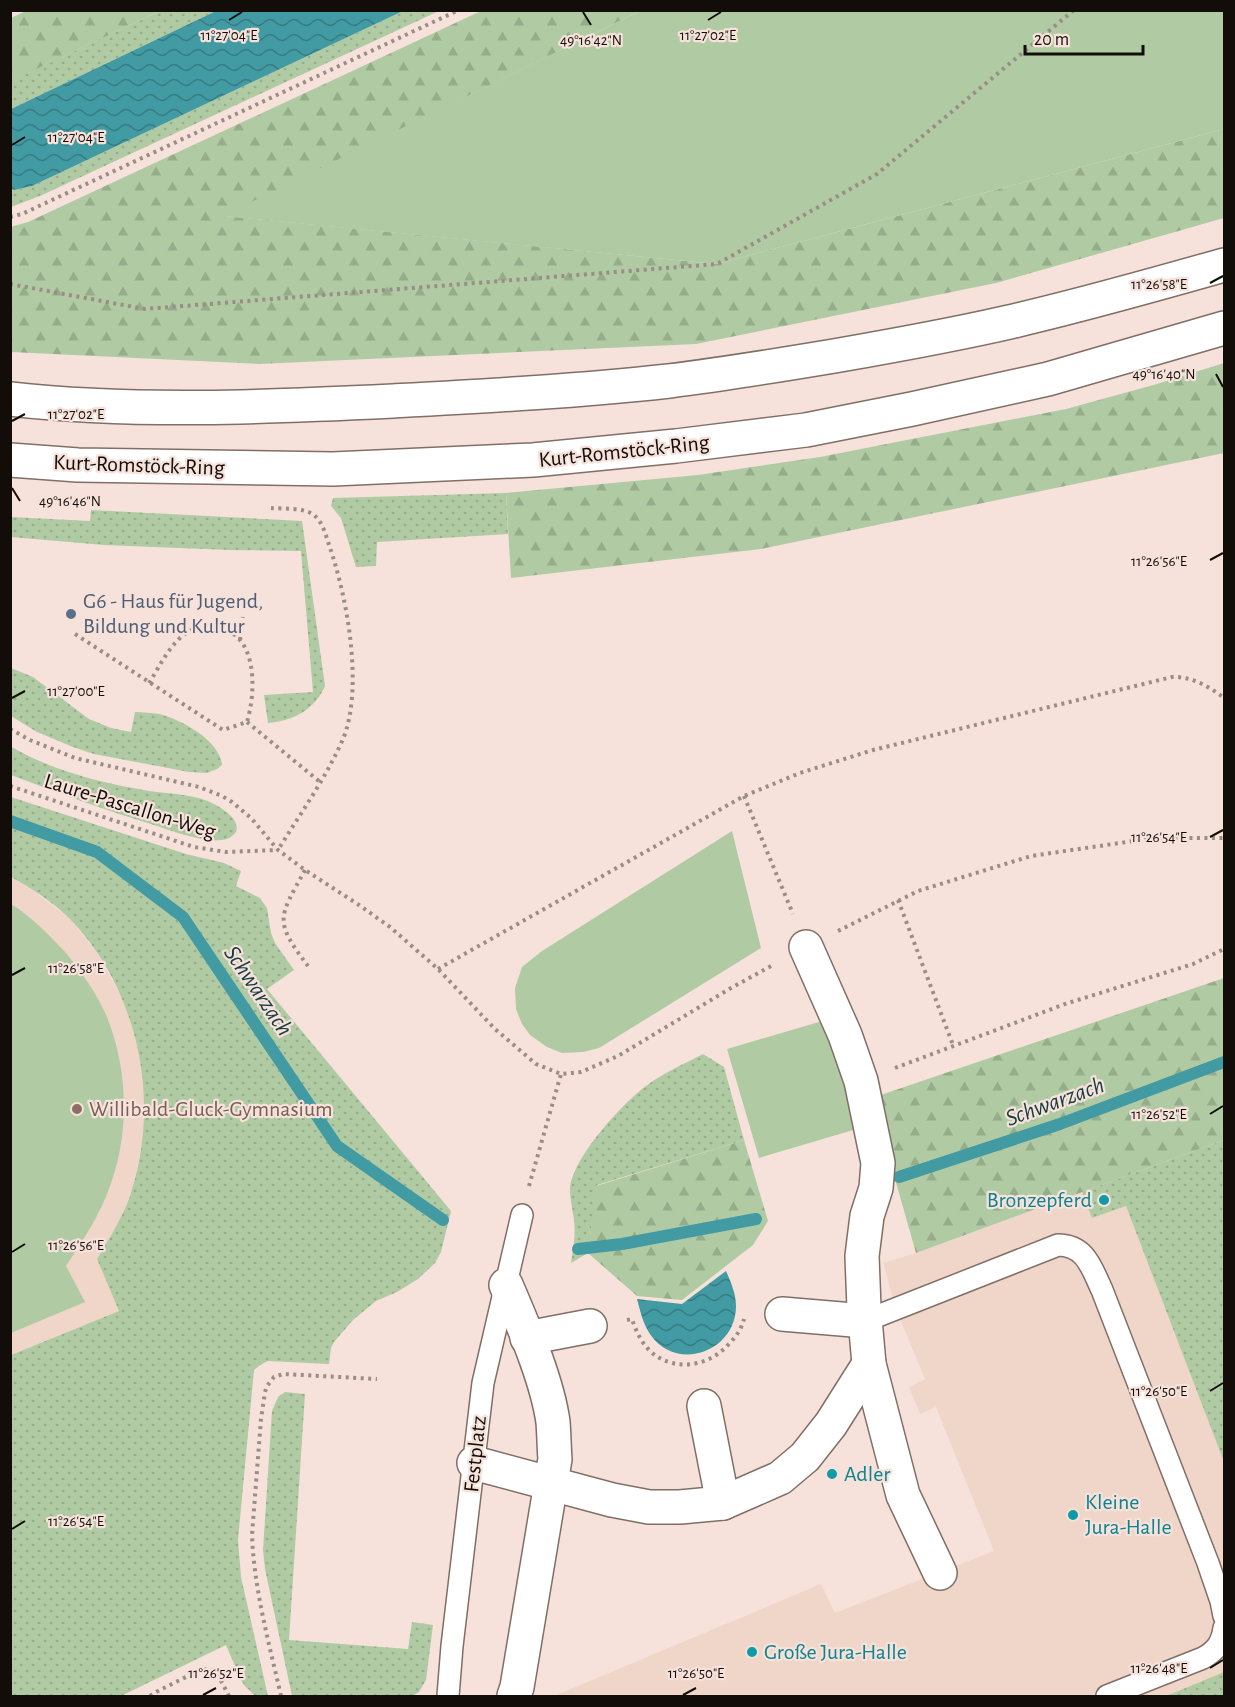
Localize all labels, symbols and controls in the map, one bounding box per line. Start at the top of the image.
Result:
scale bar [1025,18,1144,56]
text: 11°27'04"E [201,28,257,43]
text: 11°27'02"E [680,28,736,43]
text: 20 m [1034,31,1069,49]
text: 49°16'42"N [560,33,622,48]
text: 11°27'04"E [48,130,104,145]
text: 11°26'58"E [1131,277,1187,292]
text: 49°16'40"N [1133,367,1195,382]
text: 11°27'02"E [48,407,104,422]
street label: Kurt-Romstöck-Ring [538,431,711,471]
street label: Kurt-Romstöck-Ring [53,451,225,479]
text: 49°16'46"N [39,494,101,509]
text: 11°26'56"E [1131,554,1187,569]
place label: G6 - Haus für Jugend, Bildung und Kultur [83,590,263,637]
marker: G6 - Haus für Jugend, Bildung und Kultur [64,607,78,621]
text: 11°27'00"E [47,684,105,699]
street label: Laure-Pascallon-Weg [42,769,219,843]
text: 11°26'54"E [1131,830,1187,845]
water label: Schwarzach [219,941,297,1041]
text: 11°26'58"E [48,961,104,976]
water label: Schwarzach [1002,1073,1108,1131]
place label: Willibald-Gluck-Gymnasium [89,1098,333,1120]
marker: Willibald-Gluck-Gymnasium [70,1102,84,1116]
text: 11°26'52"E [1131,1107,1187,1122]
place label: Bronzepferd [987,1189,1092,1211]
marker: Bronzepferd [1097,1193,1111,1207]
text: 11°26'56"E [48,1238,104,1253]
text: 11°26'50"E [1131,1384,1187,1399]
street label: Festplatz [460,1415,490,1493]
place label: Adler [844,1463,890,1485]
marker: Adler [825,1467,839,1481]
place label: Kleine Jura-Halle [1085,1491,1172,1538]
marker: Kleine Jura-Halle [1066,1508,1080,1522]
text: 11°26'54"E [48,1514,104,1529]
place label: Große Jura-Halle [764,1641,907,1663]
marker: Große Jura-Halle [745,1645,759,1659]
text: 11°26'48"E [1131,1661,1187,1676]
text: 11°26'52"E [188,1666,244,1681]
text: 11°26'50"E [668,1666,724,1681]

